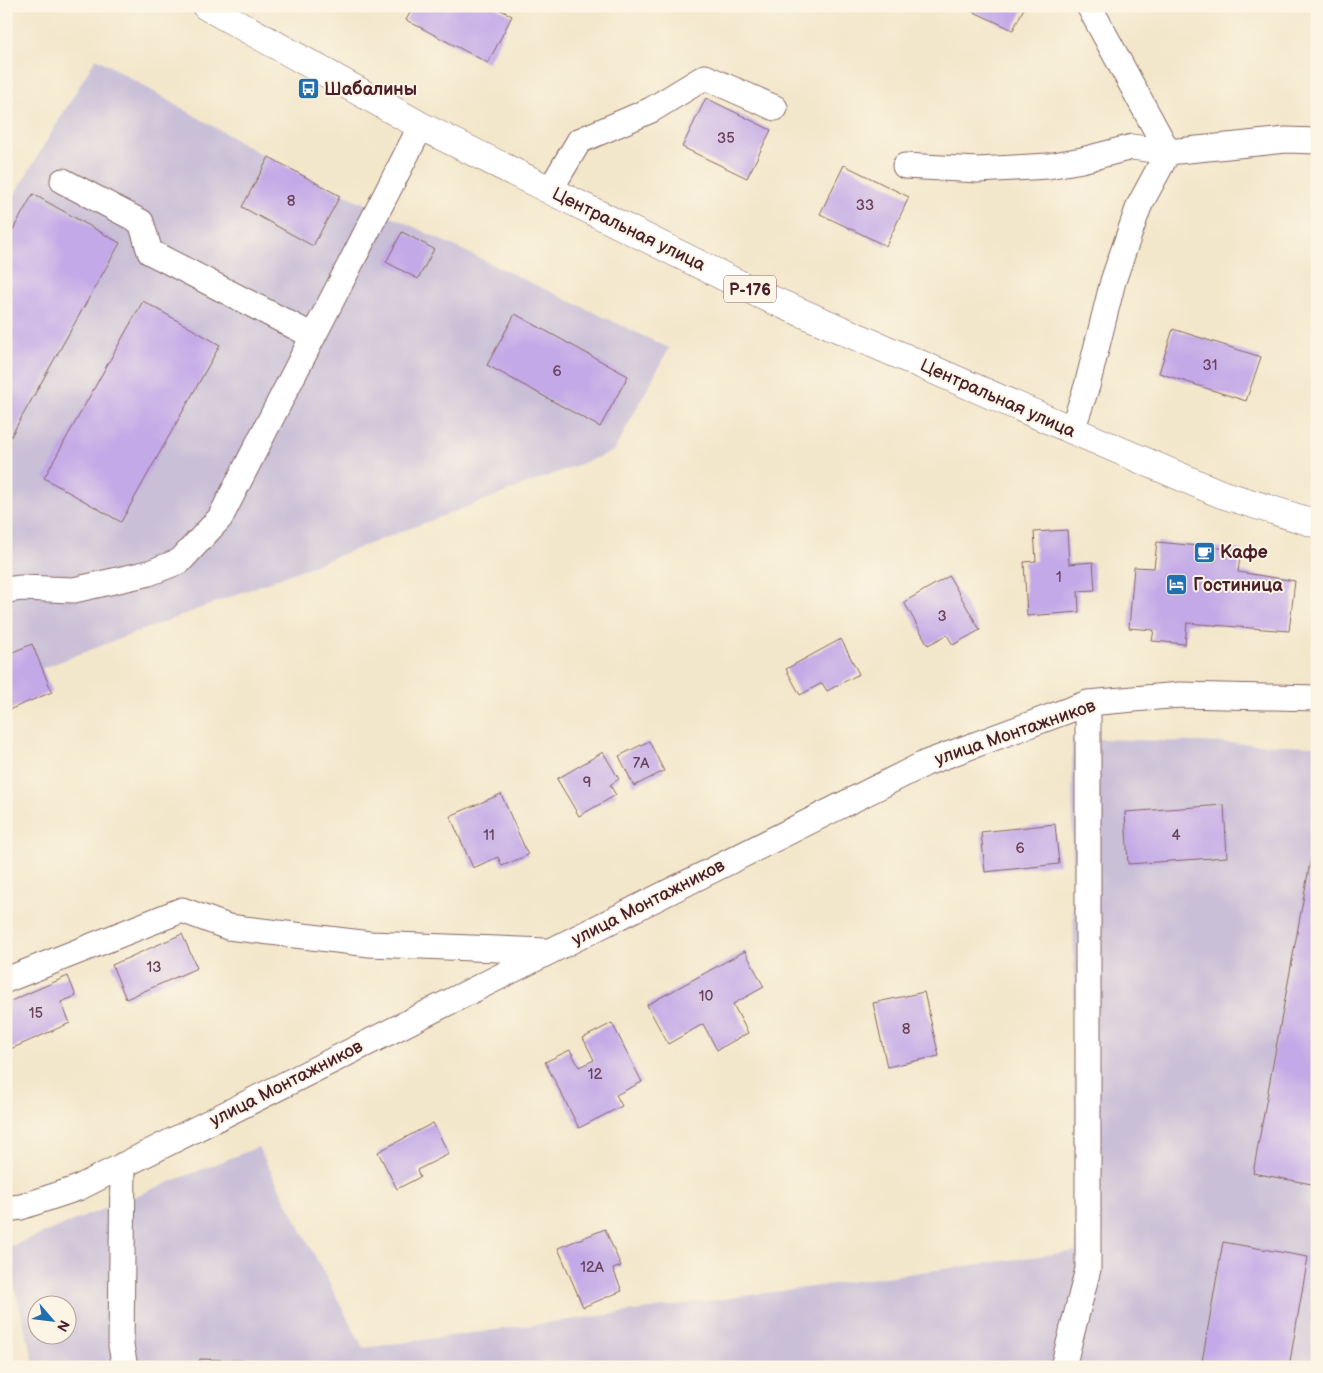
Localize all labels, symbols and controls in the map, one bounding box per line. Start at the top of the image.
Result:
bus stop icon: Шабалины [296,77,320,101]
place label: Шабалины [324,79,417,100]
house number: 35 [717,129,735,148]
street label: Центральная улица [549,183,709,276]
house number: 8 [287,192,296,211]
house number: 33 [856,196,874,215]
road number: Р-176 [724,276,776,302]
street label: Центральная улица [917,355,1079,442]
house number: 31 [1202,356,1218,375]
house number: 6 [552,362,562,381]
cafe icon: Кафе [1192,540,1216,564]
place label: Кафе [1220,542,1268,563]
house number: 1 [1056,568,1062,587]
hotel icon: Гостиница [1165,573,1189,597]
place label: Гостиница [1193,575,1283,596]
house number: 3 [937,607,947,626]
street label: улица Монтажников [932,695,1099,770]
house number: 7А [633,754,650,773]
house number: 9 [583,773,591,792]
house number: 11 [483,826,495,845]
house number: 4 [1171,826,1181,845]
house number: 6 [1015,839,1025,858]
street label: улица Монтажников [568,855,729,950]
house number: 13 [146,958,162,977]
house number: 10 [699,987,713,1006]
house number: 15 [29,1004,43,1023]
house number: 8 [902,1020,911,1039]
street label: улица Монтажников [206,1036,367,1131]
house number: 12 [588,1065,602,1084]
house number: 12А [580,1258,605,1277]
north arrow [28,1296,78,1346]
text: N [53,1317,73,1335]

